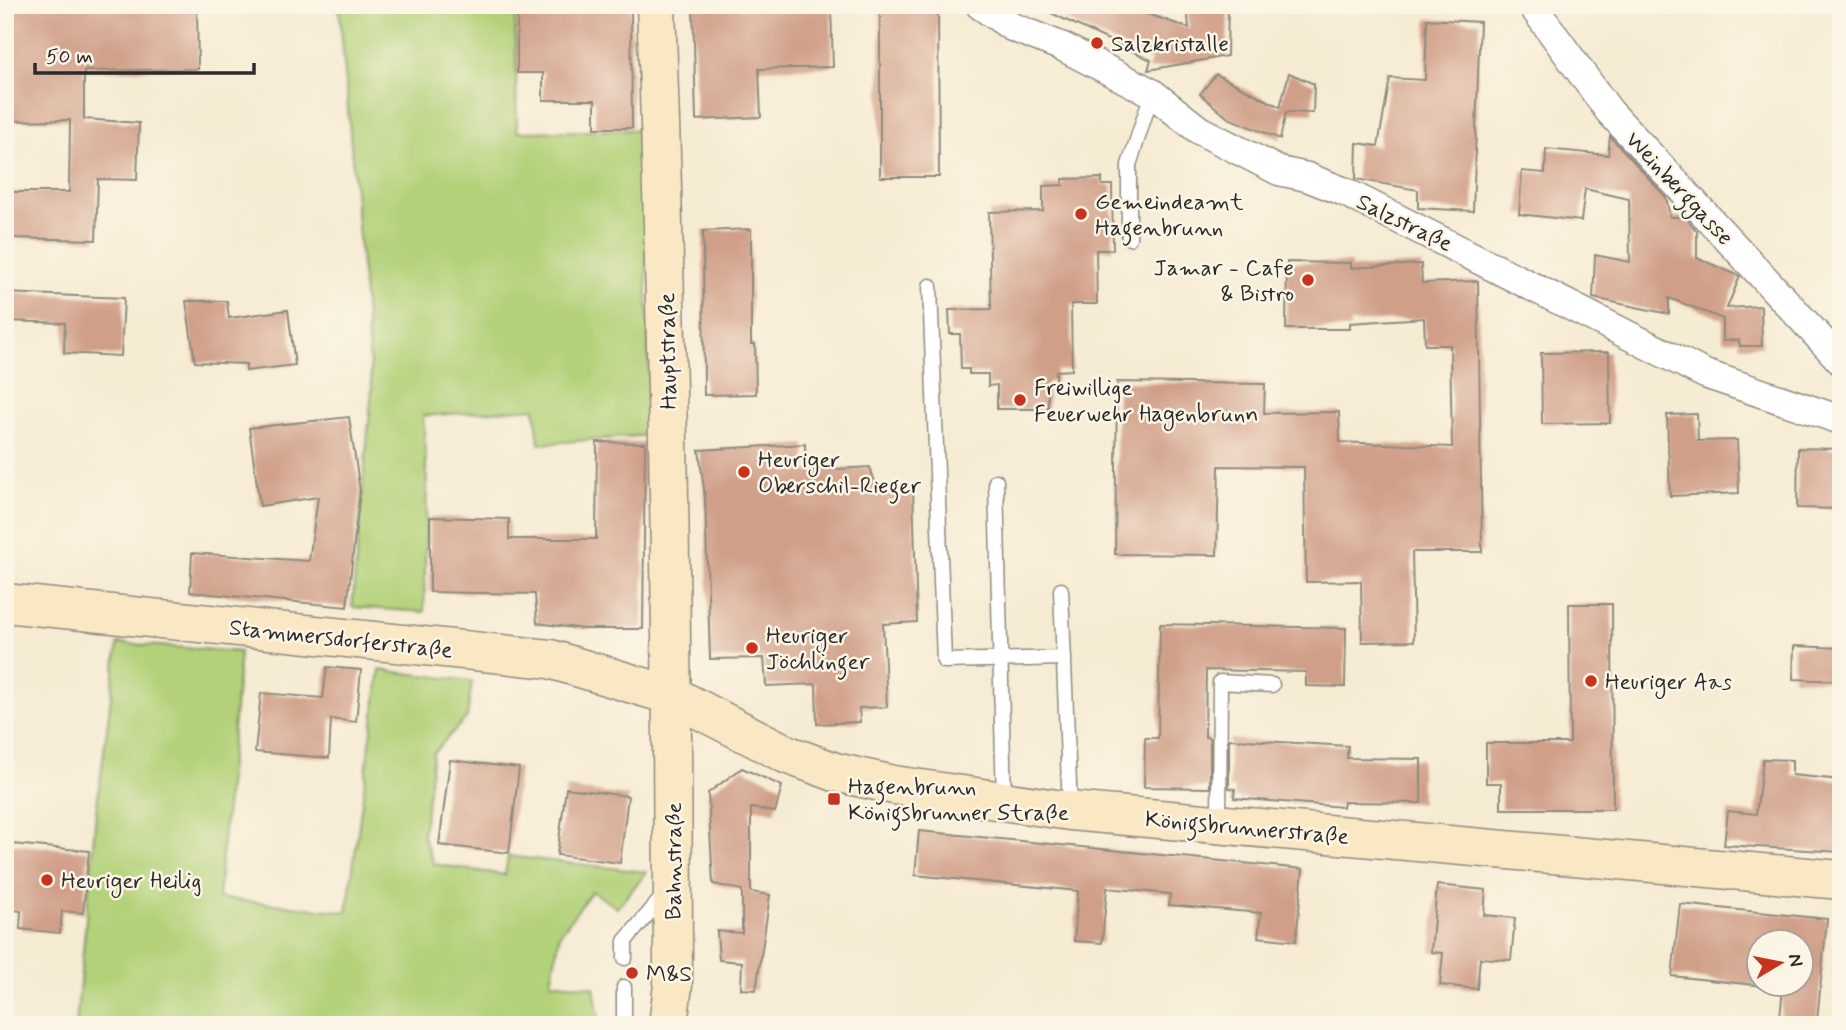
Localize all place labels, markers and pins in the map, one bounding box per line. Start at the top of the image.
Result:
place label: Salzkristalle [1111,30,1229,60]
marker: Salzkristalle [1089,35,1105,51]
place label: Gemeindeamt Hagenbrunn [1095,188,1244,246]
marker: Gemeindeamt Hagenbrunn [1073,206,1089,222]
place label: Jamar - Cafe & Bistro [1153,254,1294,310]
marker: Jamar - Cafe & Bistro [1300,272,1316,288]
place label: Freiwillige Feuerwehr Hagenbrunn [1034,374,1258,432]
marker: Freiwillige Feuerwehr Hagenbrunn [1012,392,1028,408]
place label: Heuriger Oberschil-Rieger [758,446,921,504]
marker: Heuriger Oberschil-Rieger [736,464,752,480]
place label: Heuriger Jöchlinger [766,622,870,680]
marker: Heuriger Jöchlinger [744,640,760,656]
place label: Heuriger Aas [1605,668,1732,700]
marker: Heuriger Aas [1583,673,1599,689]
place label: Hagenbrunn Königsbrunner Straße [848,773,1069,831]
marker: Hagenbrunn Königsbrunner Straße [826,791,842,807]
place label: Heuriger Heilig [61,867,201,899]
marker: Heuriger Heilig [39,872,55,888]
place label: M&S [646,960,692,990]
marker: M&S [624,965,640,981]

